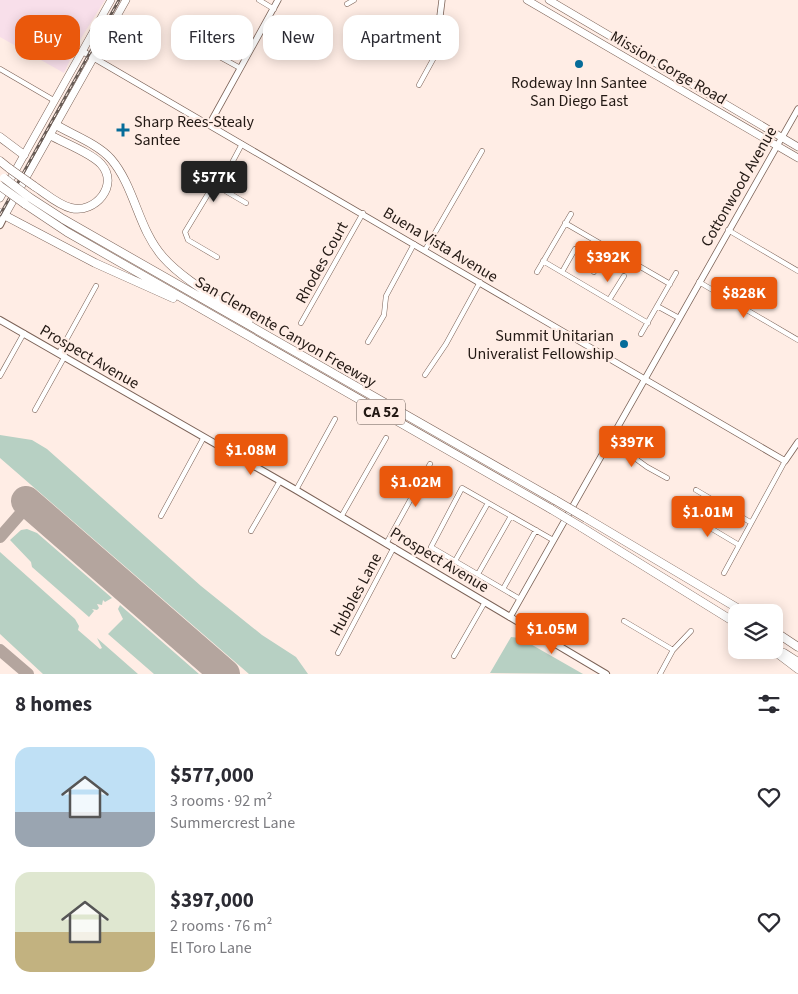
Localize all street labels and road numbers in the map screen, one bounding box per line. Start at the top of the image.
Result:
street label: Mission Gorge Road [606,26,731,110]
street label: Cottonwood Avenue [695,122,782,251]
street label: Buena Vista Avenue [379,202,502,288]
street label: Rhodes Court [290,217,354,307]
street label: San Clemente Canyon Freeway [191,271,381,393]
street label: Prospect Avenue [36,319,143,394]
road number: CA 52 [357,400,405,424]
street label: Prospect Avenue [386,522,493,598]
street label: Hubbles Lane [325,549,387,640]

